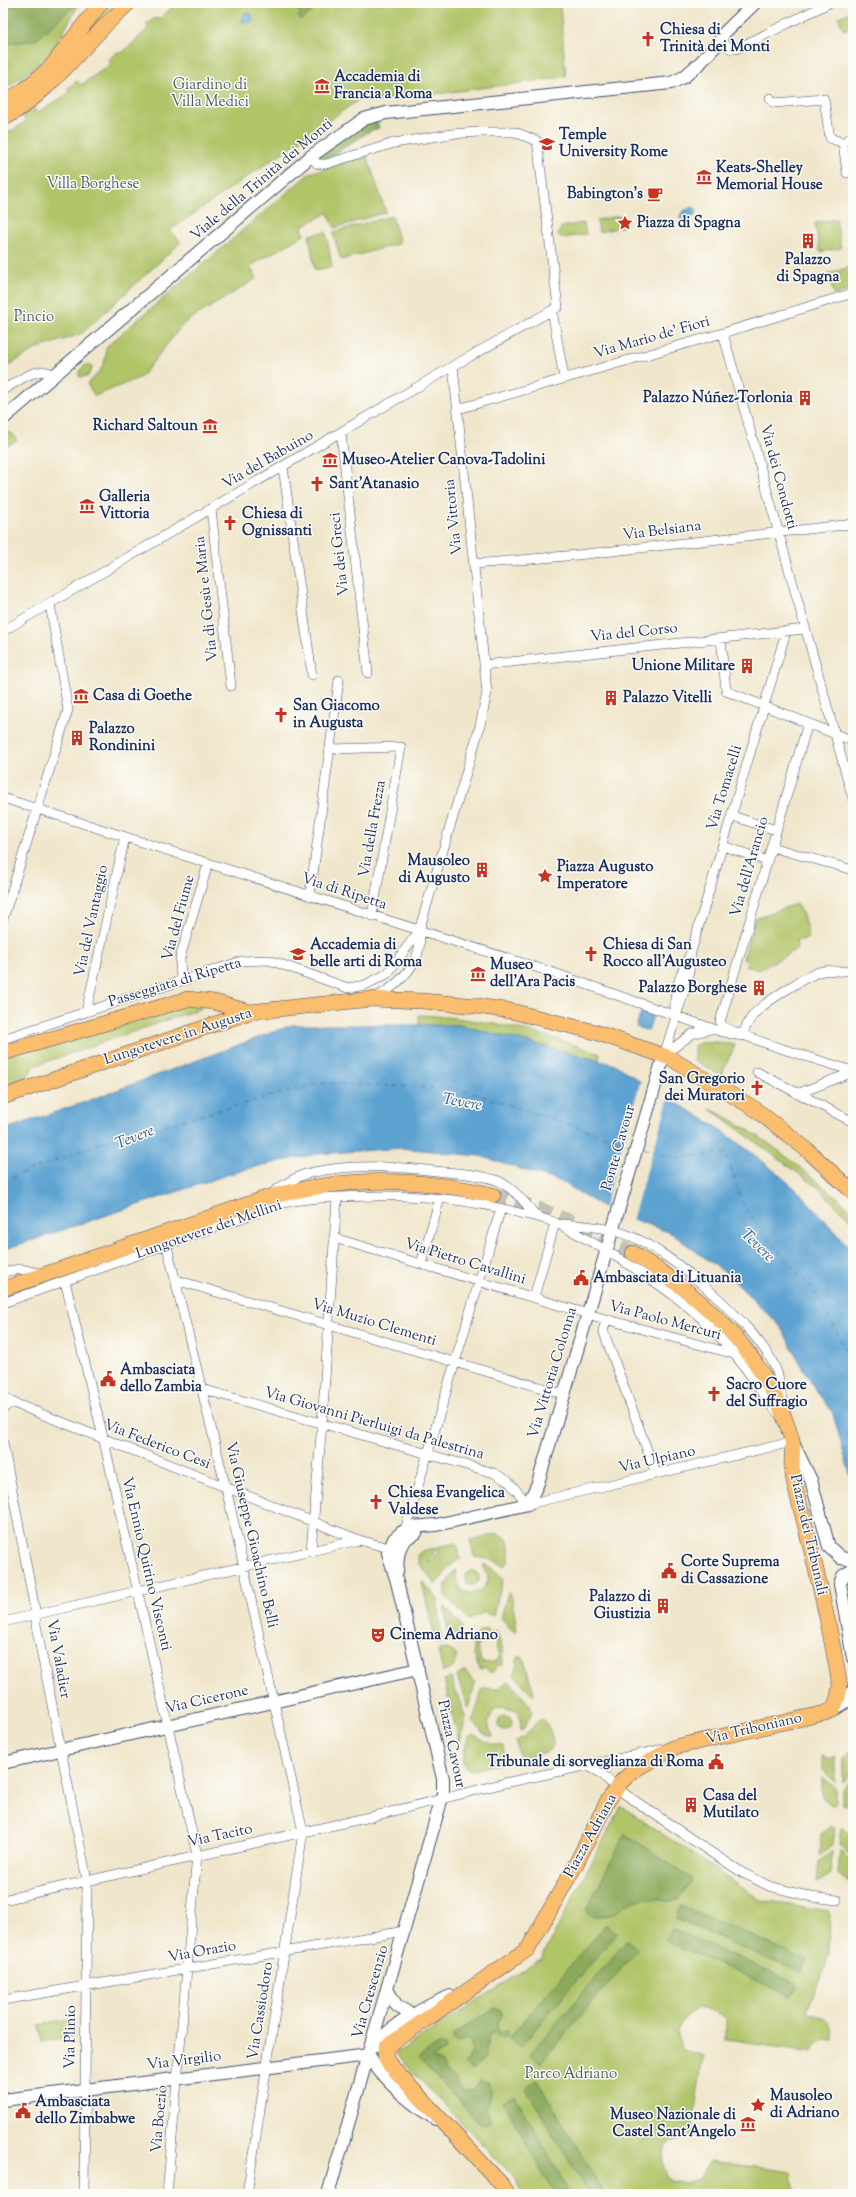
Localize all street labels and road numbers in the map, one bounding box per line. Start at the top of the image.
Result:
street label: Viale della Trinità dei Monti [186,114,338,246]
street label: Via Mario de' Fiori [591,311,713,365]
street label: Via dei Condotti [754,422,802,532]
street label: Via del Babuino [218,425,318,495]
street label: Via Vittoria [440,478,468,556]
street label: Via dei Greci [325,511,355,597]
street label: Via Belsiana [622,516,703,546]
street label: Via di Gesù e Maria [190,535,224,663]
street label: Via del Corso [589,618,679,648]
street label: Via Tomacelli [702,743,748,833]
street label: Via della Frezza [354,779,392,879]
street label: Via dell'Arancio [726,814,774,920]
street label: Via del Vantaggio [70,863,114,979]
street label: Via di Ripetta [298,868,390,916]
street label: Via del Fiume [157,873,201,963]
street label: Passeggiata di Ripetta [106,953,244,1013]
street label: Lungotevere in Augusta [101,1003,255,1071]
street label: Ponte Cavour [597,1102,641,1193]
street label: Lungotevere dei Mellini [133,1195,285,1265]
street label: Via Pietro Cavallini [402,1234,528,1290]
street label: Via Muzio Clementi [309,1294,439,1352]
street label: Via Paolo Mercuri [606,1296,724,1346]
street label: Via Vittoria Colonna [523,1305,583,1441]
street label: Via Giovanni Pierluigi da Palestrina [262,1383,486,1466]
street label: Via Federico Cesi [101,1415,213,1475]
street label: Via Giuseppe Gioachino Belli [219,1440,283,1630]
street label: Via Ulpiano [617,1441,697,1479]
street label: Piazza dei Tribunali [784,1472,832,1598]
street label: Via Ennio Quirino Visconti [116,1475,176,1653]
street label: Via Valadier [41,1618,75,1701]
street label: Via Cicerone [163,1680,251,1720]
street label: Piazza Cavour [431,1698,471,1790]
street label: Via Triboniano [704,1708,804,1750]
street label: Piazza Adriana [559,1790,623,1882]
street label: Via Tacito [186,1819,254,1853]
street label: Via Orazio [166,1936,238,1968]
street label: Via Crescenzio [348,1943,394,2041]
street label: Via Cassiodoro [243,1960,279,2062]
street label: Via Plinio [60,2005,82,2069]
street label: Via Virgilio [146,2046,222,2076]
street label: Via Boezio [147,2084,173,2154]

